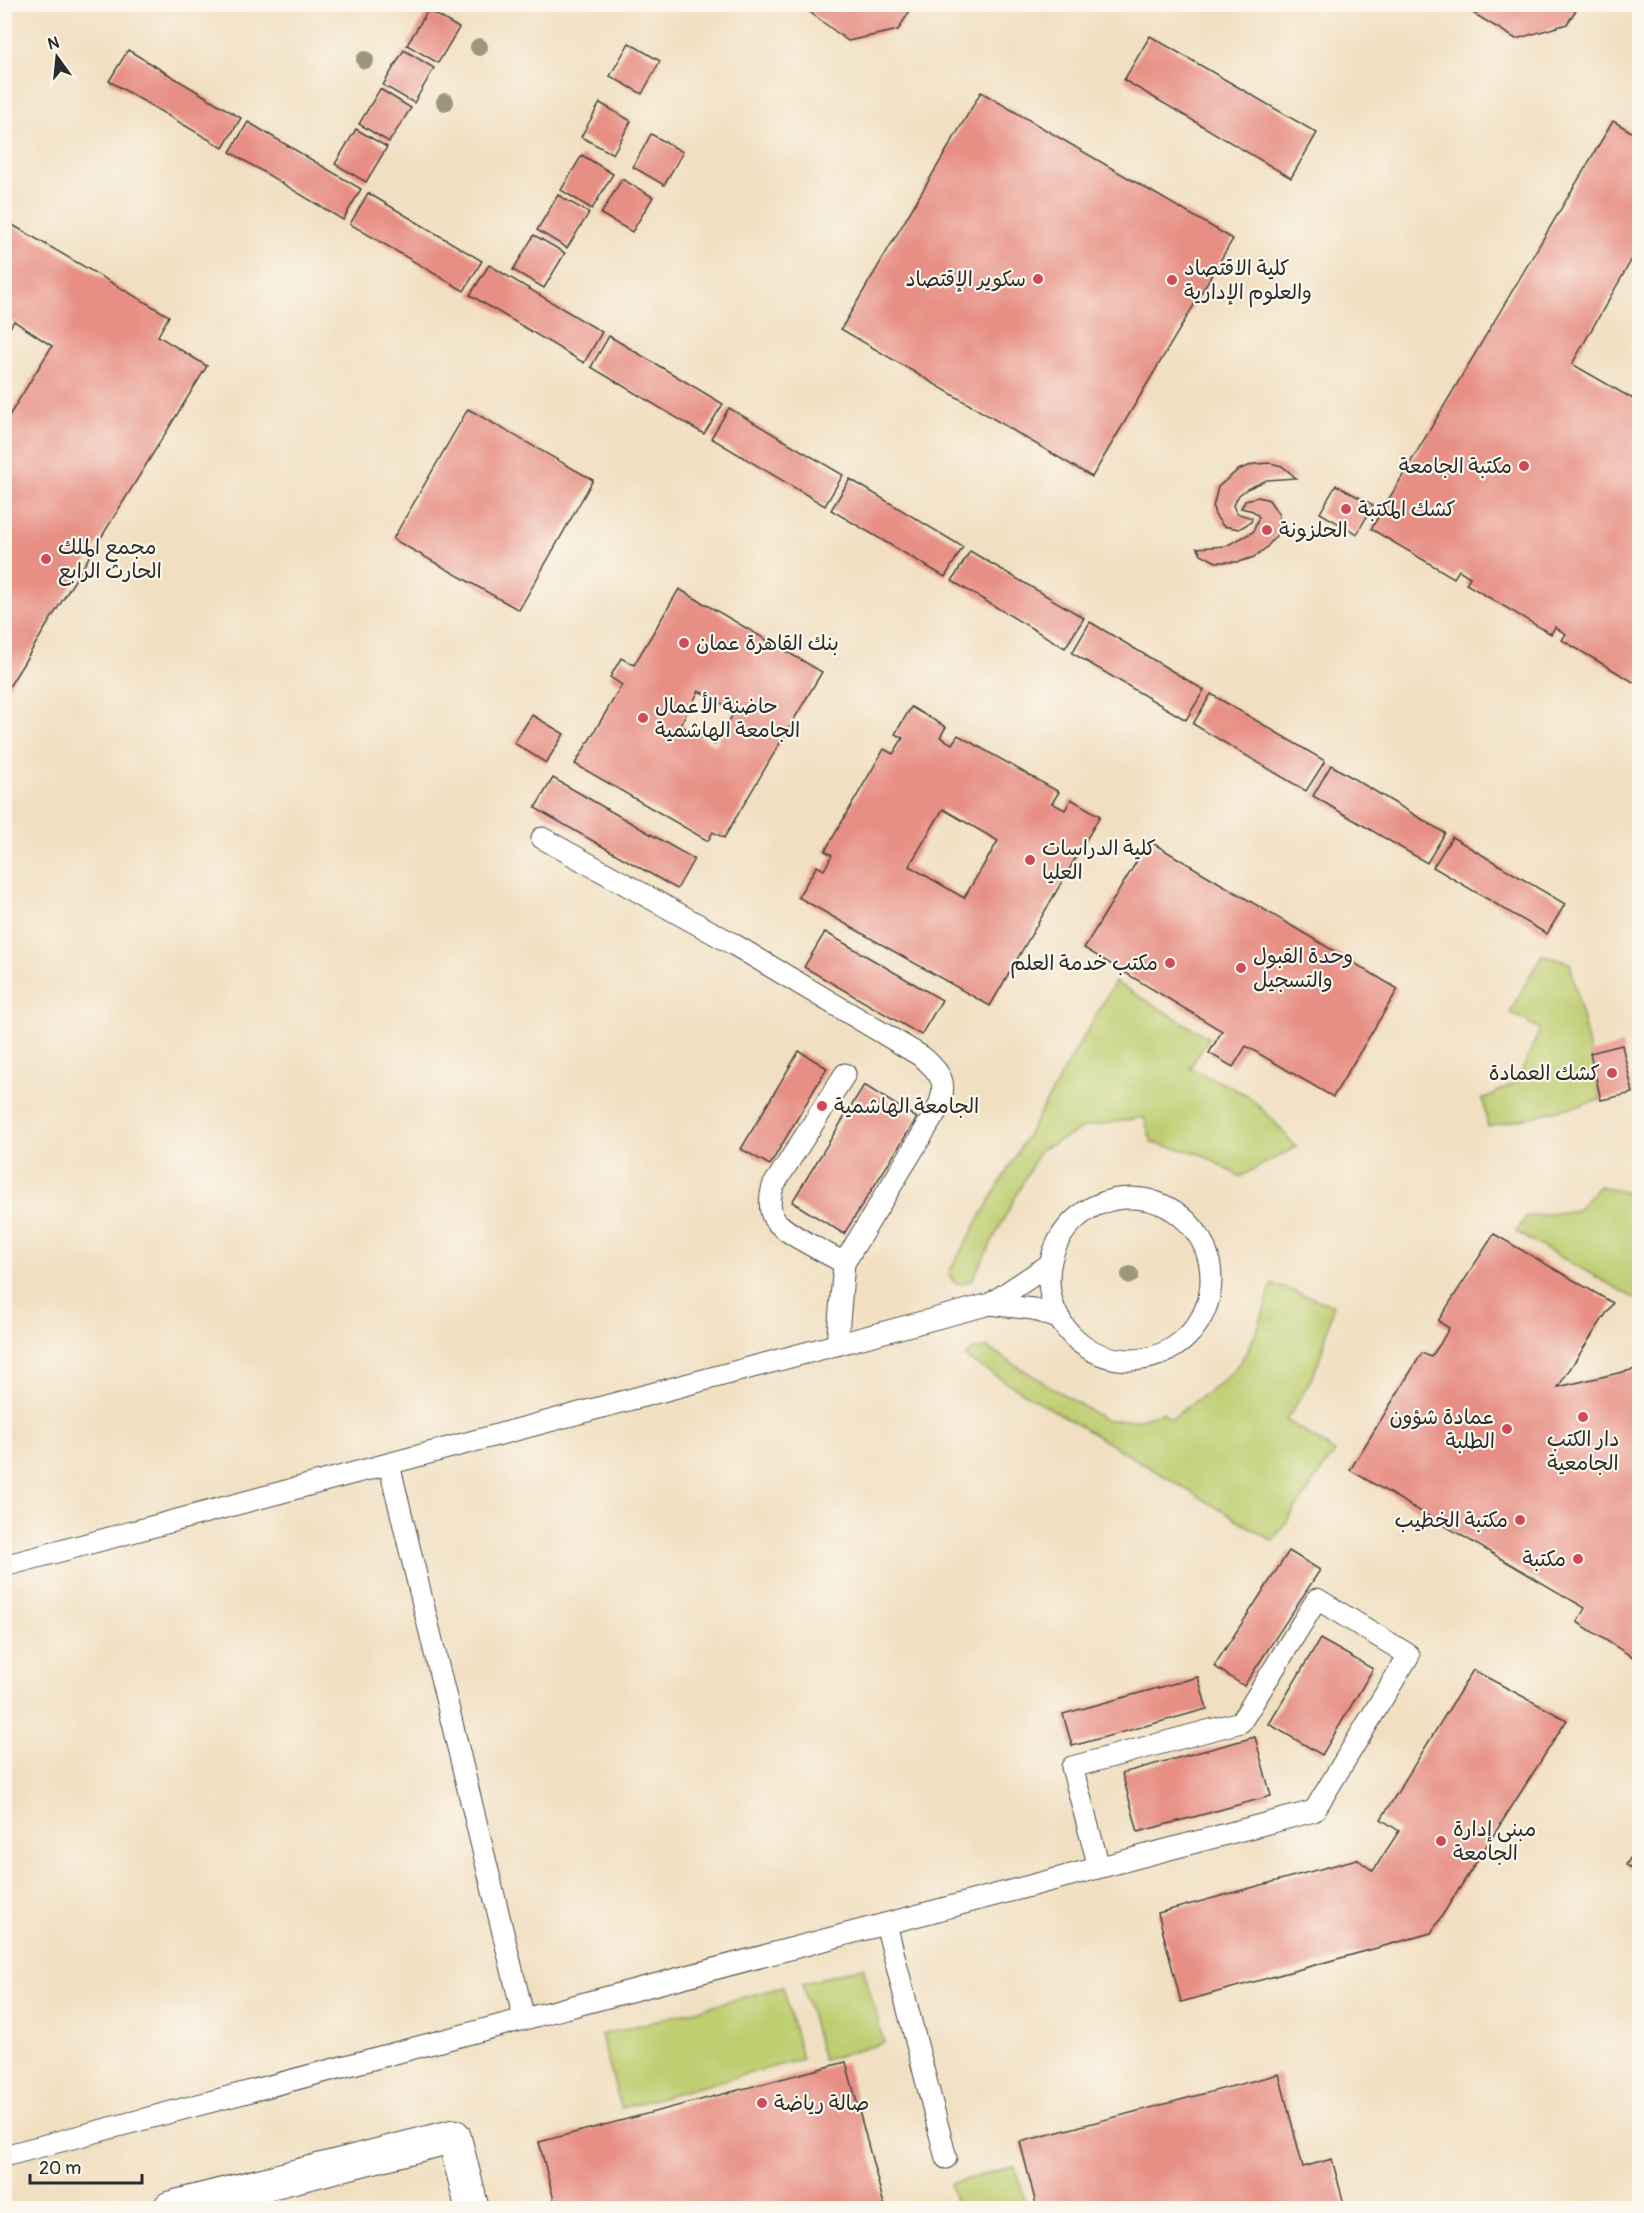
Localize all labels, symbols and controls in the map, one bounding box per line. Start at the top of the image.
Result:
north arrow [27,27,87,87]
text: N [46,32,61,55]
place label: كلية الاقتصاد والعلوم الإدارية [1184,255,1312,308]
place label: سكوير الإقتصاد [905,266,1026,293]
marker: سكوير الإقتصاد [1031,272,1045,286]
marker: كلية الاقتصاد والعلوم الإدارية [1165,273,1179,287]
place label: مكتبة الجامعة [1399,453,1512,480]
marker: مكتبة الجامعة [1517,459,1531,473]
place label: كشك المكتبة [1358,496,1456,523]
marker: كشك المكتبة [1339,502,1353,516]
place label: الحلزونة [1279,517,1348,544]
marker: الحلزونة [1260,523,1274,537]
place label: مجمع الملك الحارث الرابع [58,534,162,586]
marker: مجمع الملك الحارث الرابع [39,552,53,566]
place label: بنك القاهرة عمان [696,630,839,657]
marker: بنك القاهرة عمان [677,636,691,650]
place label: حاضنة الأعمال الجامعة الهاشمية [655,692,800,744]
marker: حاضنة الأعمال الجامعة الهاشمية [636,711,650,725]
place label: كلية الدراسات العليا [1042,835,1156,886]
marker: كلية الدراسات العليا [1023,853,1037,867]
place label: وحدة القبول والتسجيل [1253,943,1353,994]
place label: مكتب خدمة العلم [1010,950,1158,979]
marker: مكتب خدمة العلم [1163,956,1177,970]
marker: وحدة القبول والتسجيل [1234,961,1248,975]
place label: كشك العمادة [1489,1060,1600,1087]
marker: كشك العمادة [1605,1066,1619,1080]
place label: الجامعة الهاشمية [834,1093,979,1120]
marker: الجامعة الهاشمية [815,1099,829,1113]
place label: عمادة شؤون الطلبة [1389,1404,1495,1455]
marker: دار الكتب الجامعية [1576,1410,1590,1424]
marker: عمادة شؤون الطلبة [1500,1422,1514,1436]
place label: دار الكتب الجامعية [1547,1426,1619,1477]
place label: مكتبة الخطيب [1395,1507,1508,1534]
marker: مكتبة الخطيب [1513,1513,1527,1527]
place label: مكتبة [1522,1546,1566,1573]
marker: مكتبة [1571,1552,1585,1566]
place label: مبنى إدارة الجامعة [1453,1816,1536,1867]
marker: مبنى إدارة الجامعة [1434,1834,1448,1848]
place label: صالة رياضة [774,2090,869,2117]
marker: صالة رياضة [755,2096,769,2110]
scale bar [30,2147,142,2185]
text: 20 m [39,2157,81,2180]

